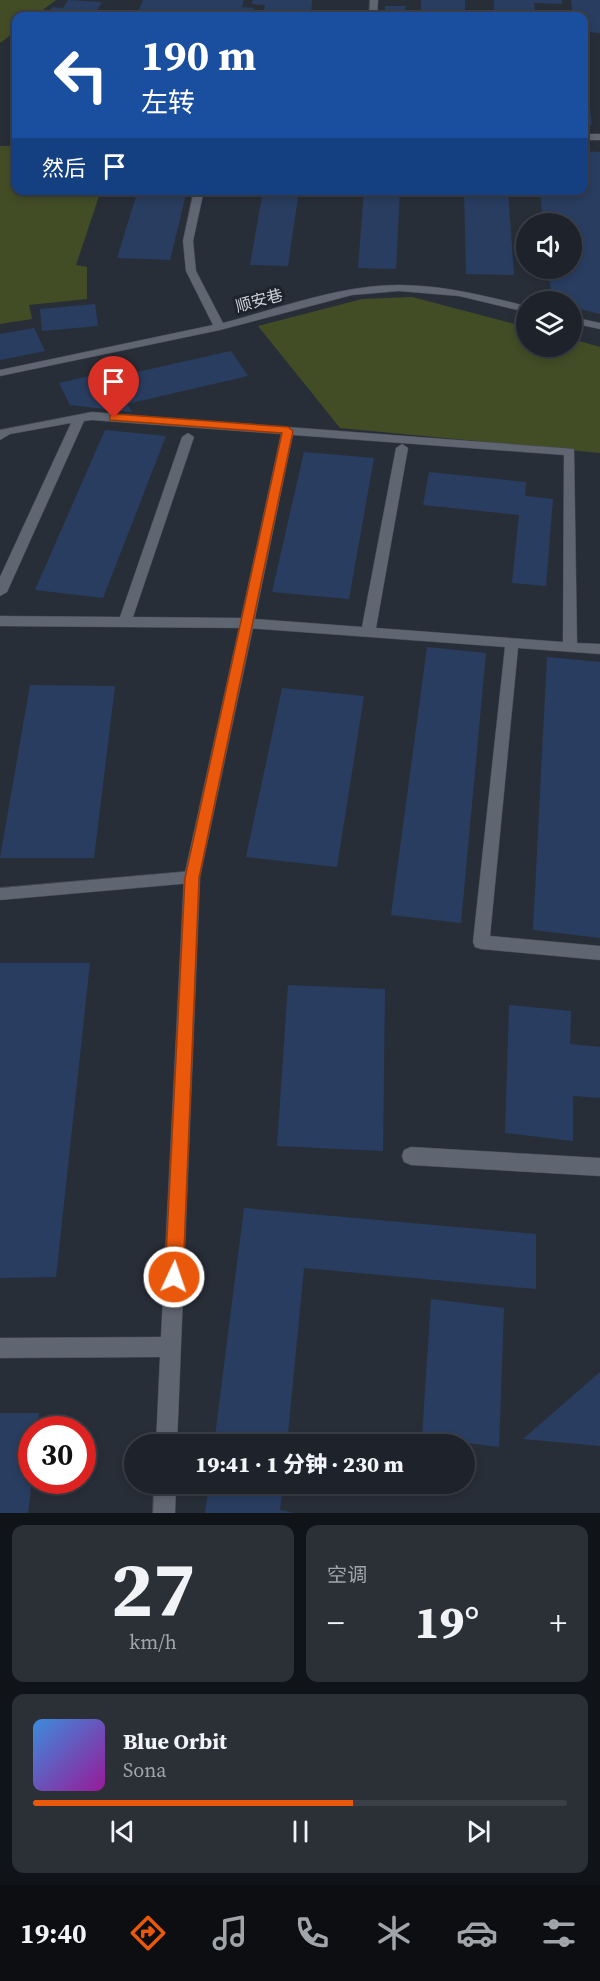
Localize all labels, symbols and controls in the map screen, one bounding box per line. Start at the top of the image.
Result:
text: 190 m [141,26,256,84]
icon: left [42,36,120,114]
text: 左转 [141,84,195,121]
icon: arrive [98,150,131,183]
text: 然后 [42,153,86,183]
map controls [516,213,582,357]
button: sound [516,213,582,279]
street label: 顺安巷 [233,283,285,317]
button: layers [516,291,582,357]
pin [88,356,139,418]
icon: arrive [97,365,130,398]
position arrow [142,1245,206,1309]
speed limit sign: 30 [18,1416,96,1494]
text: 19:41 · 1 分钟 · 230 m [195,1449,404,1479]
text: 27 [111,1535,195,1642]
text: 空调 [327,1561,367,1589]
text: 19° [415,1591,479,1653]
text: − [327,1600,345,1645]
text: + [549,1600,567,1645]
text: km/h [129,1628,177,1656]
text: Blue Orbit [123,1726,227,1756]
text: Sona [123,1756,167,1784]
icon: previous [106,1815,139,1848]
icon: pause [284,1815,317,1848]
icon: next [462,1815,495,1848]
icon: directions [127,1912,169,1954]
icon: music [209,1912,251,1954]
icon: phone [291,1912,333,1954]
icon: climate [373,1912,415,1954]
icon: car [456,1912,498,1954]
icon: filters [538,1912,580,1954]
text: 19:40 [20,1915,87,1952]

